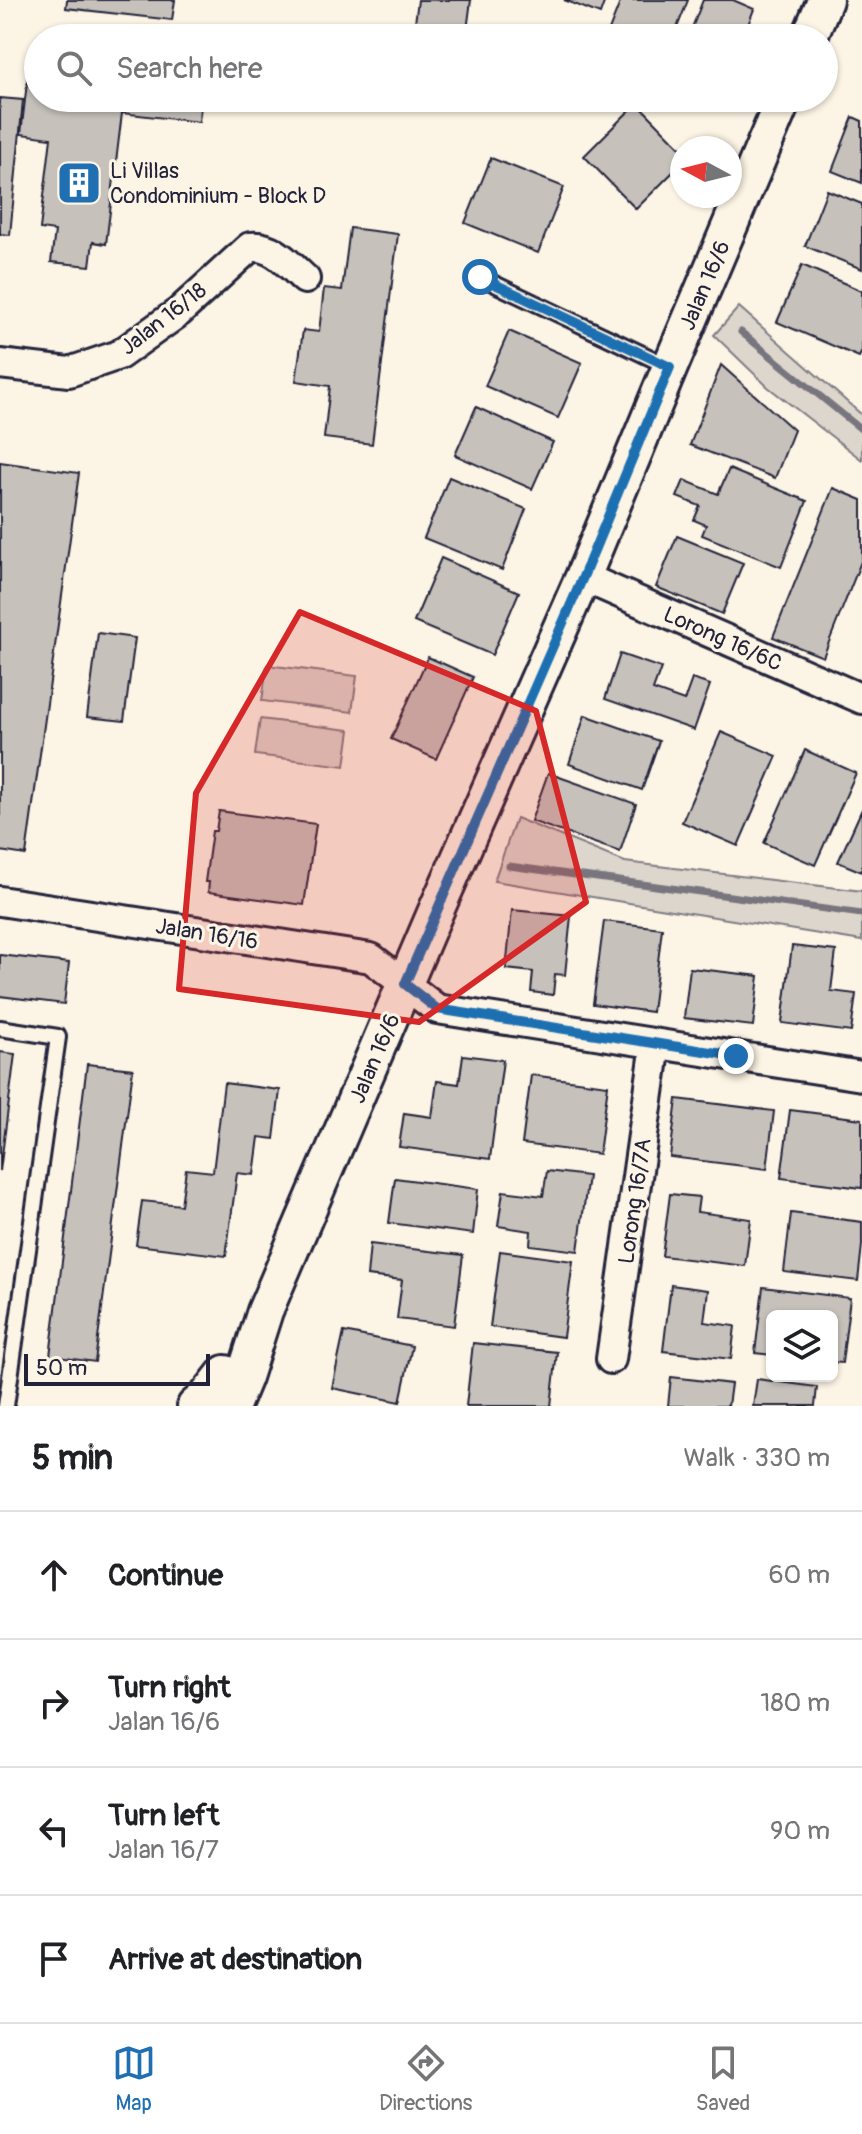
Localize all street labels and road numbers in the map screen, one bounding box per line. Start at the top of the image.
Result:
street label: Jalan 16/6 [673,236,736,335]
street label: Jalan 16/18 [115,276,212,361]
street label: Lorong 16/6C [659,600,786,678]
street label: Jalan 16/16 [154,912,260,956]
street label: Jalan 16/6 [343,1009,406,1108]
street label: Lorong 16/7A [612,1136,658,1266]

